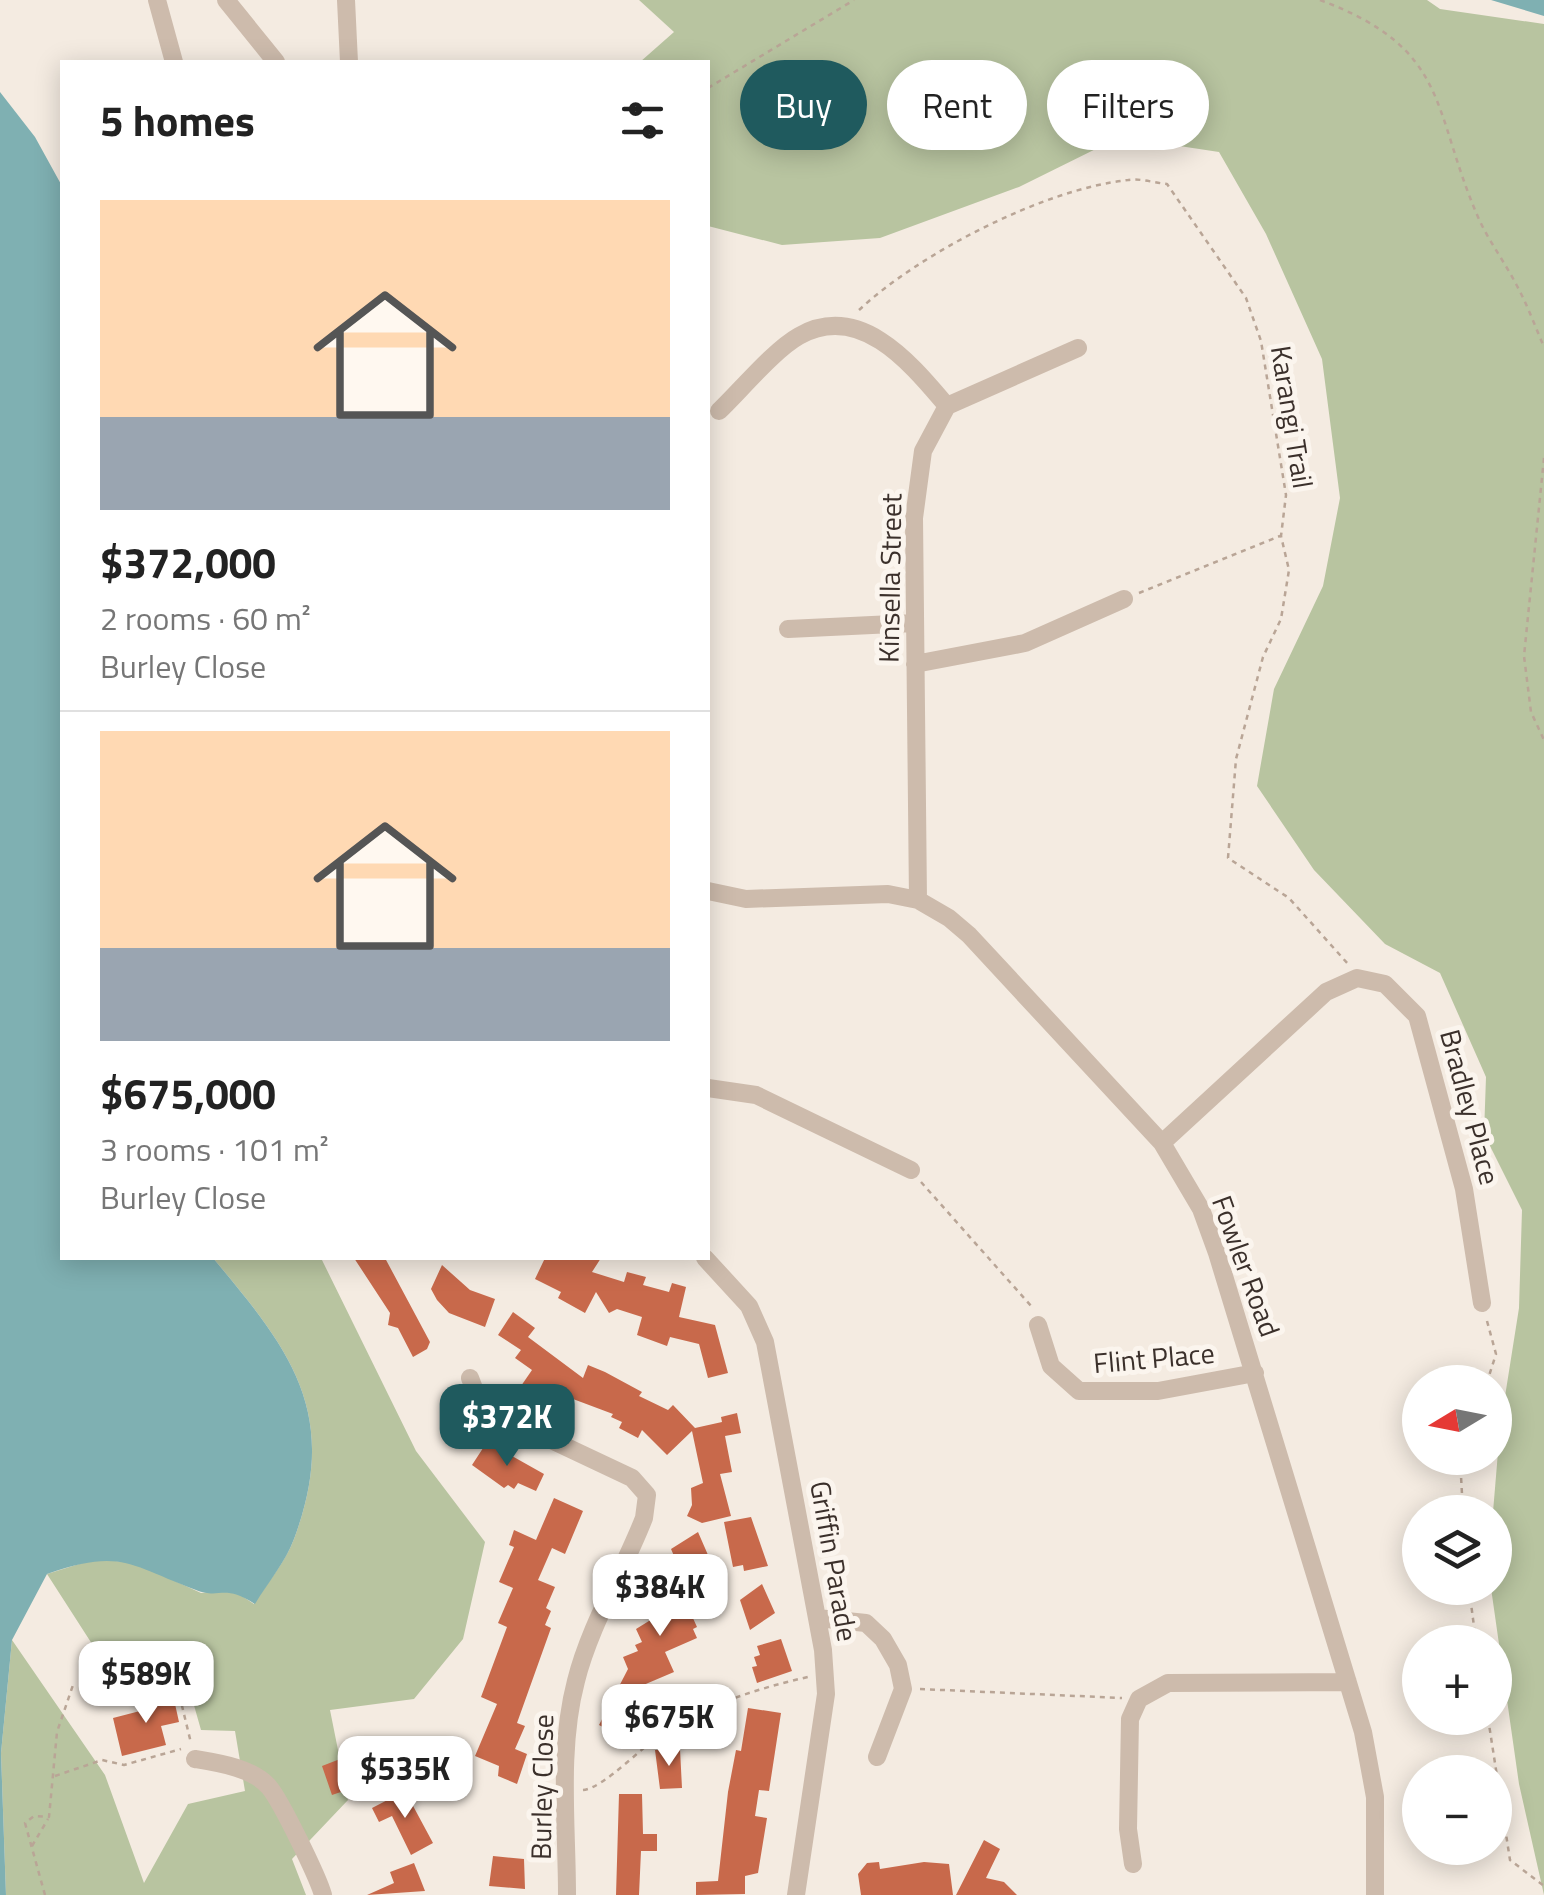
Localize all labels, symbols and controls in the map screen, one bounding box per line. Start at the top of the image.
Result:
chip: Buy [740,60,867,150]
chip: Rent [887,60,1027,150]
chip: Filters [1047,60,1209,150]
text: 5 homes [100,88,255,152]
icon: filters [615,93,670,148]
icon: home [295,265,475,445]
street label: Karangi Trail [1260,342,1325,491]
street label: Kinsella Street [867,493,912,663]
text: $372,000 [100,530,276,594]
text: 2 rooms · 60 m² [100,594,311,642]
text: Burley Close [100,642,266,690]
icon: home [295,796,475,976]
street label: Bradley Place [1429,1024,1512,1189]
text: $675,000 [100,1061,276,1125]
text: 3 rooms · 101 m² [100,1125,329,1173]
text: Burley Close [100,1173,266,1221]
street label: Fowler Road [1201,1189,1292,1342]
street label: Flint Place [1092,1331,1216,1384]
north arrow [1402,1365,1512,1475]
map controls [1402,1365,1512,1865]
pin: $372K [437,1384,577,1469]
text: $372K [462,1392,552,1440]
street label: Griffin Parade [799,1477,870,1644]
button: layers [1402,1495,1512,1605]
pin: $384K [590,1554,730,1639]
text: $384K [615,1562,705,1610]
button: + [1402,1625,1512,1735]
pin: $589K [76,1641,216,1726]
text: $589K [101,1649,191,1697]
pin: $675K [599,1684,739,1769]
text: $675K [624,1692,714,1740]
street label: Burley Close [519,1714,564,1860]
pin: $535K [335,1736,475,1821]
text: $535K [360,1744,450,1792]
button: − [1402,1755,1512,1865]

